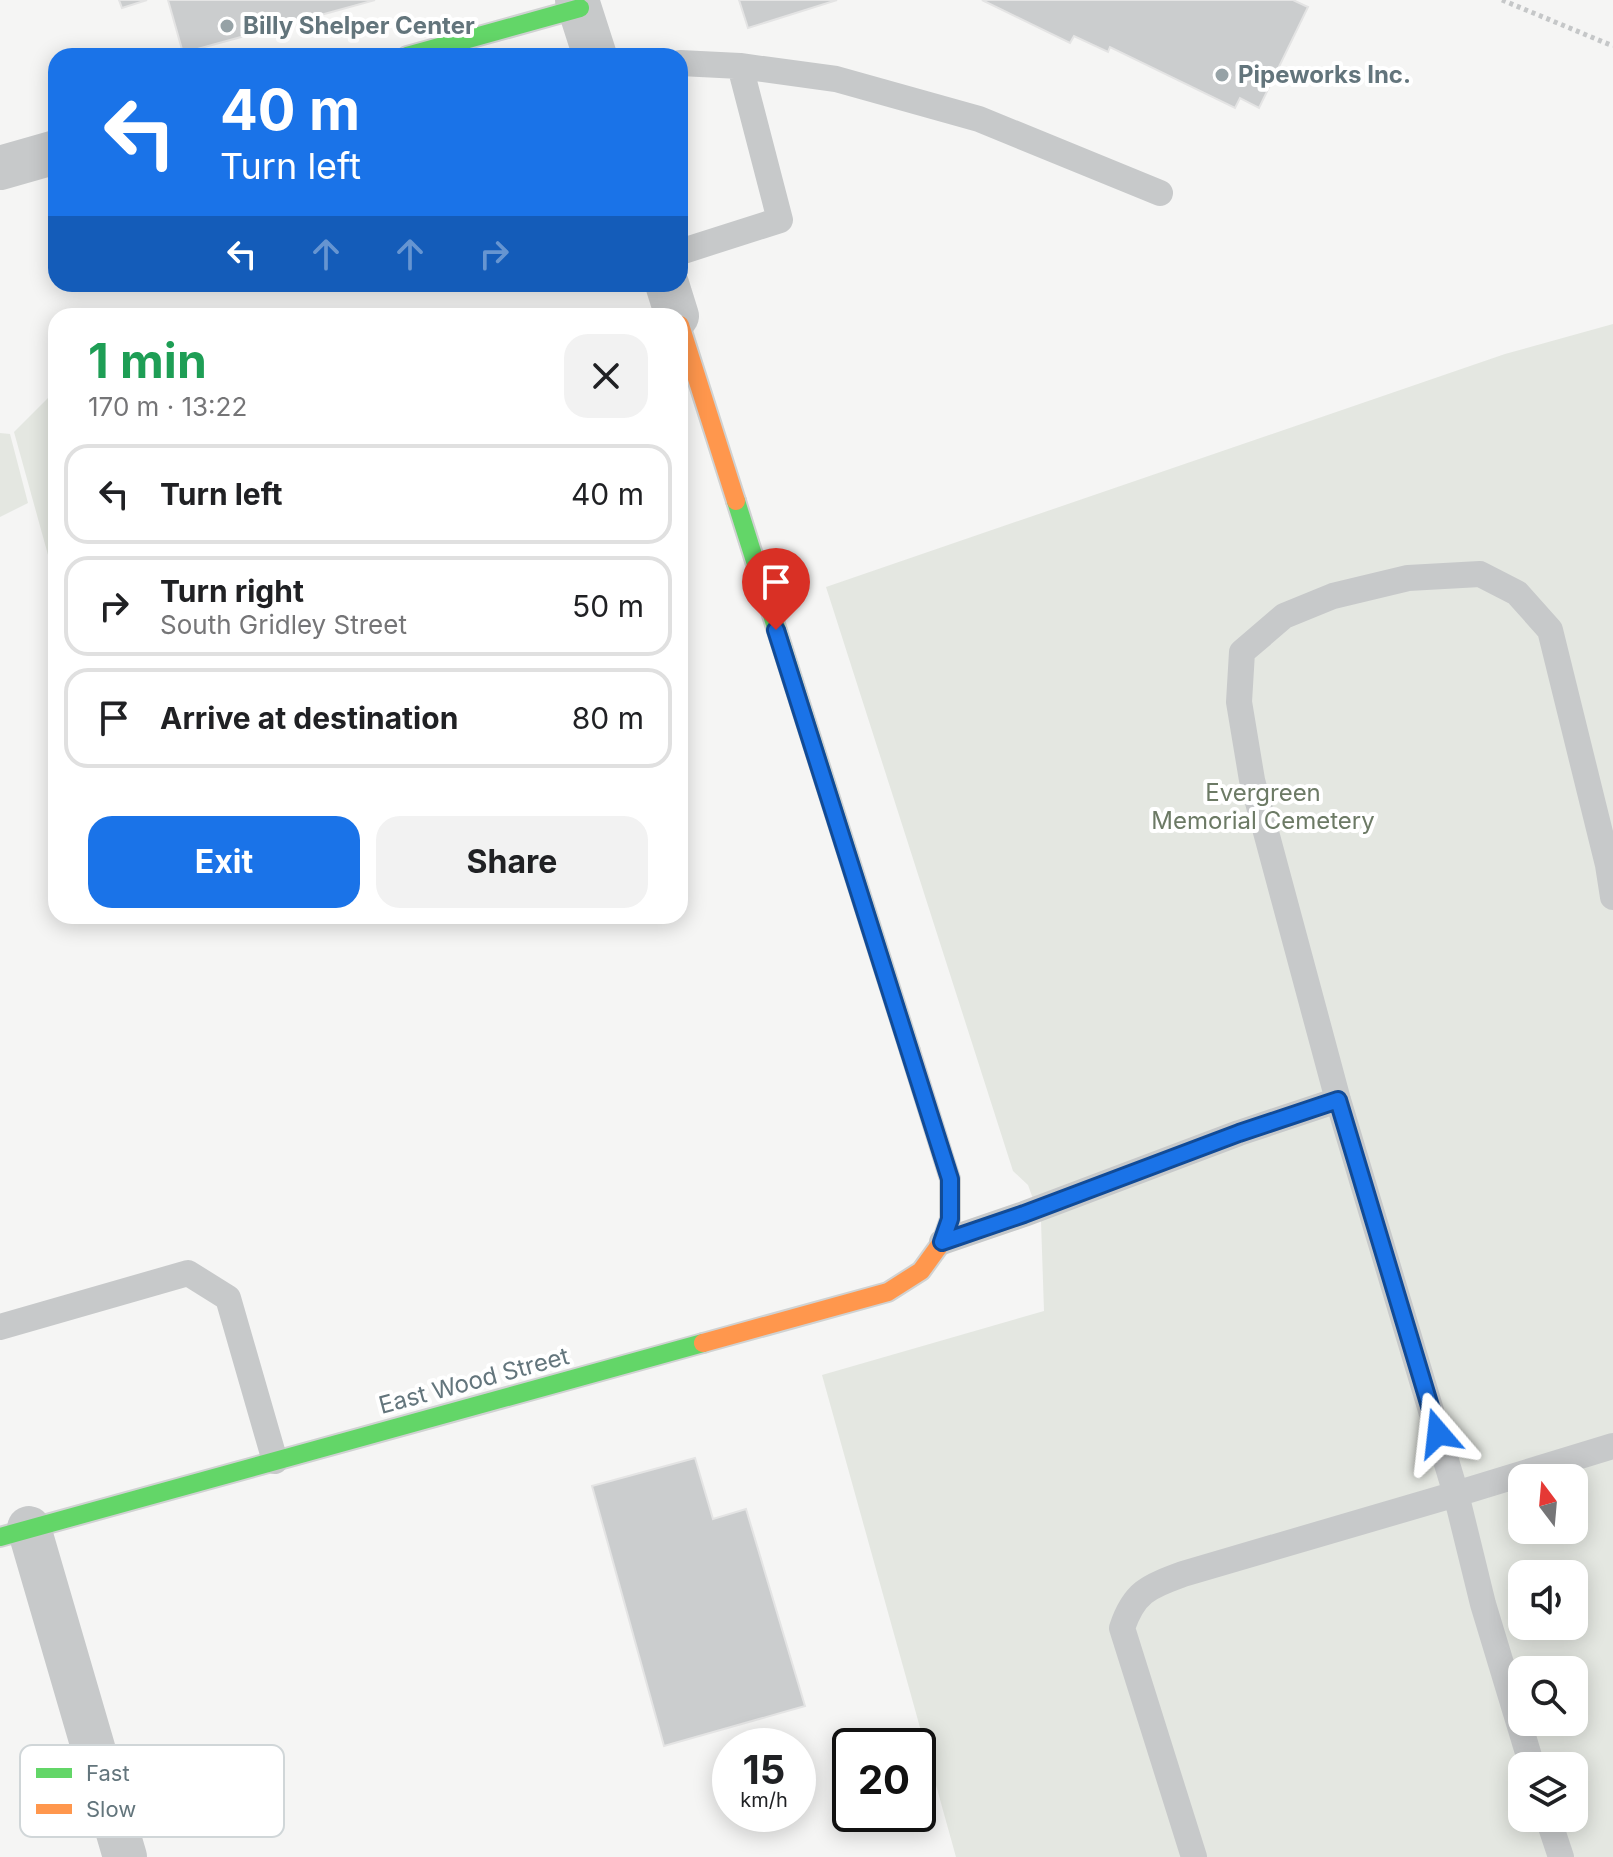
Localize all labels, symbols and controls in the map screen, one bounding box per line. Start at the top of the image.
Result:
place label: Billy Shelper Center [243,11,475,40]
marker: Billy Shelper Center [218,17,236,35]
place label: Pipeworks Inc. [1238,60,1411,89]
marker: Pipeworks Inc. [1213,66,1231,84]
text: 40 m [220,76,360,144]
icon: left [88,80,192,184]
text: Turn left [220,144,361,188]
icon: left [220,232,264,276]
icon: ahead [304,232,348,276]
icon: ahead [388,232,432,276]
icon: right [472,232,516,276]
text: 1 min [88,331,207,390]
button: close [564,334,648,418]
text: 170 m · 13:22 [88,391,247,422]
icon: left [92,472,136,516]
text: Turn left [160,476,282,512]
text: 40 m [571,476,644,512]
pin [742,548,810,630]
icon: arrive [754,560,798,604]
text: Turn right [160,573,304,609]
icon: right [92,584,136,628]
text: 50 m [572,588,644,624]
text: South Gridley Street [160,609,407,640]
icon: arrive [92,696,136,740]
text: Arrive at destination [160,700,458,736]
text: 80 m [572,700,644,736]
park label: Evergreen Memorial Cemetery [1151,778,1375,835]
button: Exit [88,816,360,908]
button: Share [376,816,648,908]
street label: East Wood Street [376,1341,572,1420]
position arrow [1396,1391,1480,1475]
north arrow [1508,1464,1588,1544]
map controls [1508,1464,1588,1832]
button: sound [1508,1560,1588,1640]
button: search [1508,1656,1588,1736]
speed limit sign: 20 [832,1728,936,1832]
legend [20,1745,284,1837]
text: 15 [743,1745,785,1794]
button: layers [1508,1752,1588,1832]
text: Fast [86,1760,130,1786]
text: km/h [740,1788,788,1812]
text: Slow [86,1796,136,1822]

